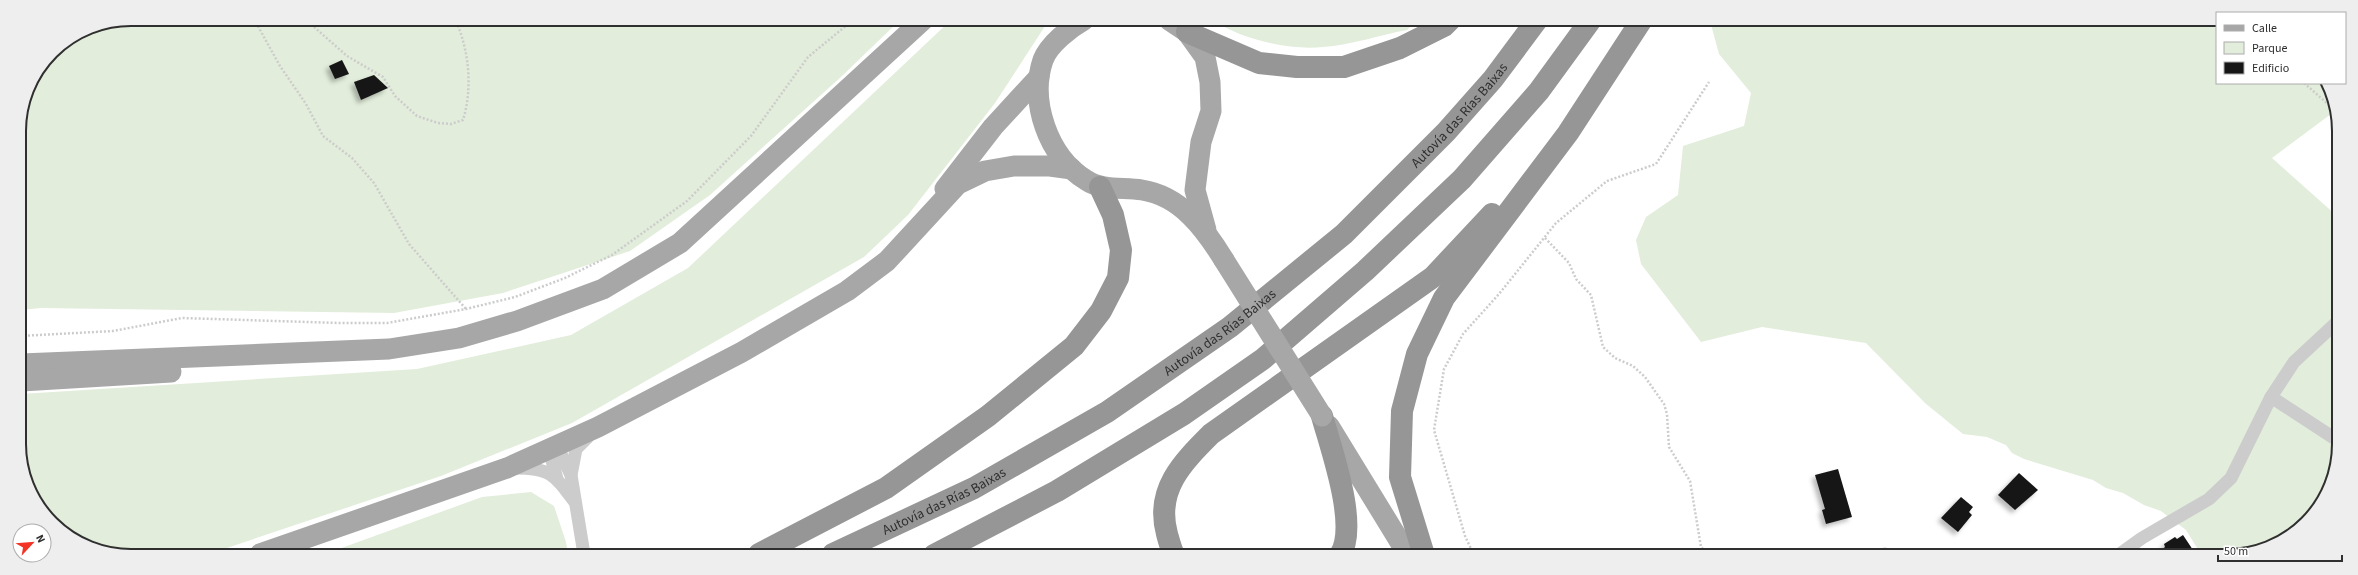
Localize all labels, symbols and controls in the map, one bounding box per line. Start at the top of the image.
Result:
legend [2216,12,2346,84]
text: Calle [2252,20,2277,37]
text: Parque [2252,40,2288,57]
street label: Autovía das Rías Baixas [1407,59,1513,173]
text: Edificio [2252,60,2289,77]
street label: Autovía das Rías Baixas [1160,284,1281,381]
street label: Autovía das Rías Baixas [879,463,1010,541]
north arrow [12,523,52,563]
text: N [32,532,49,545]
scale bar [2218,537,2342,563]
text: 50 m [2224,543,2248,560]

